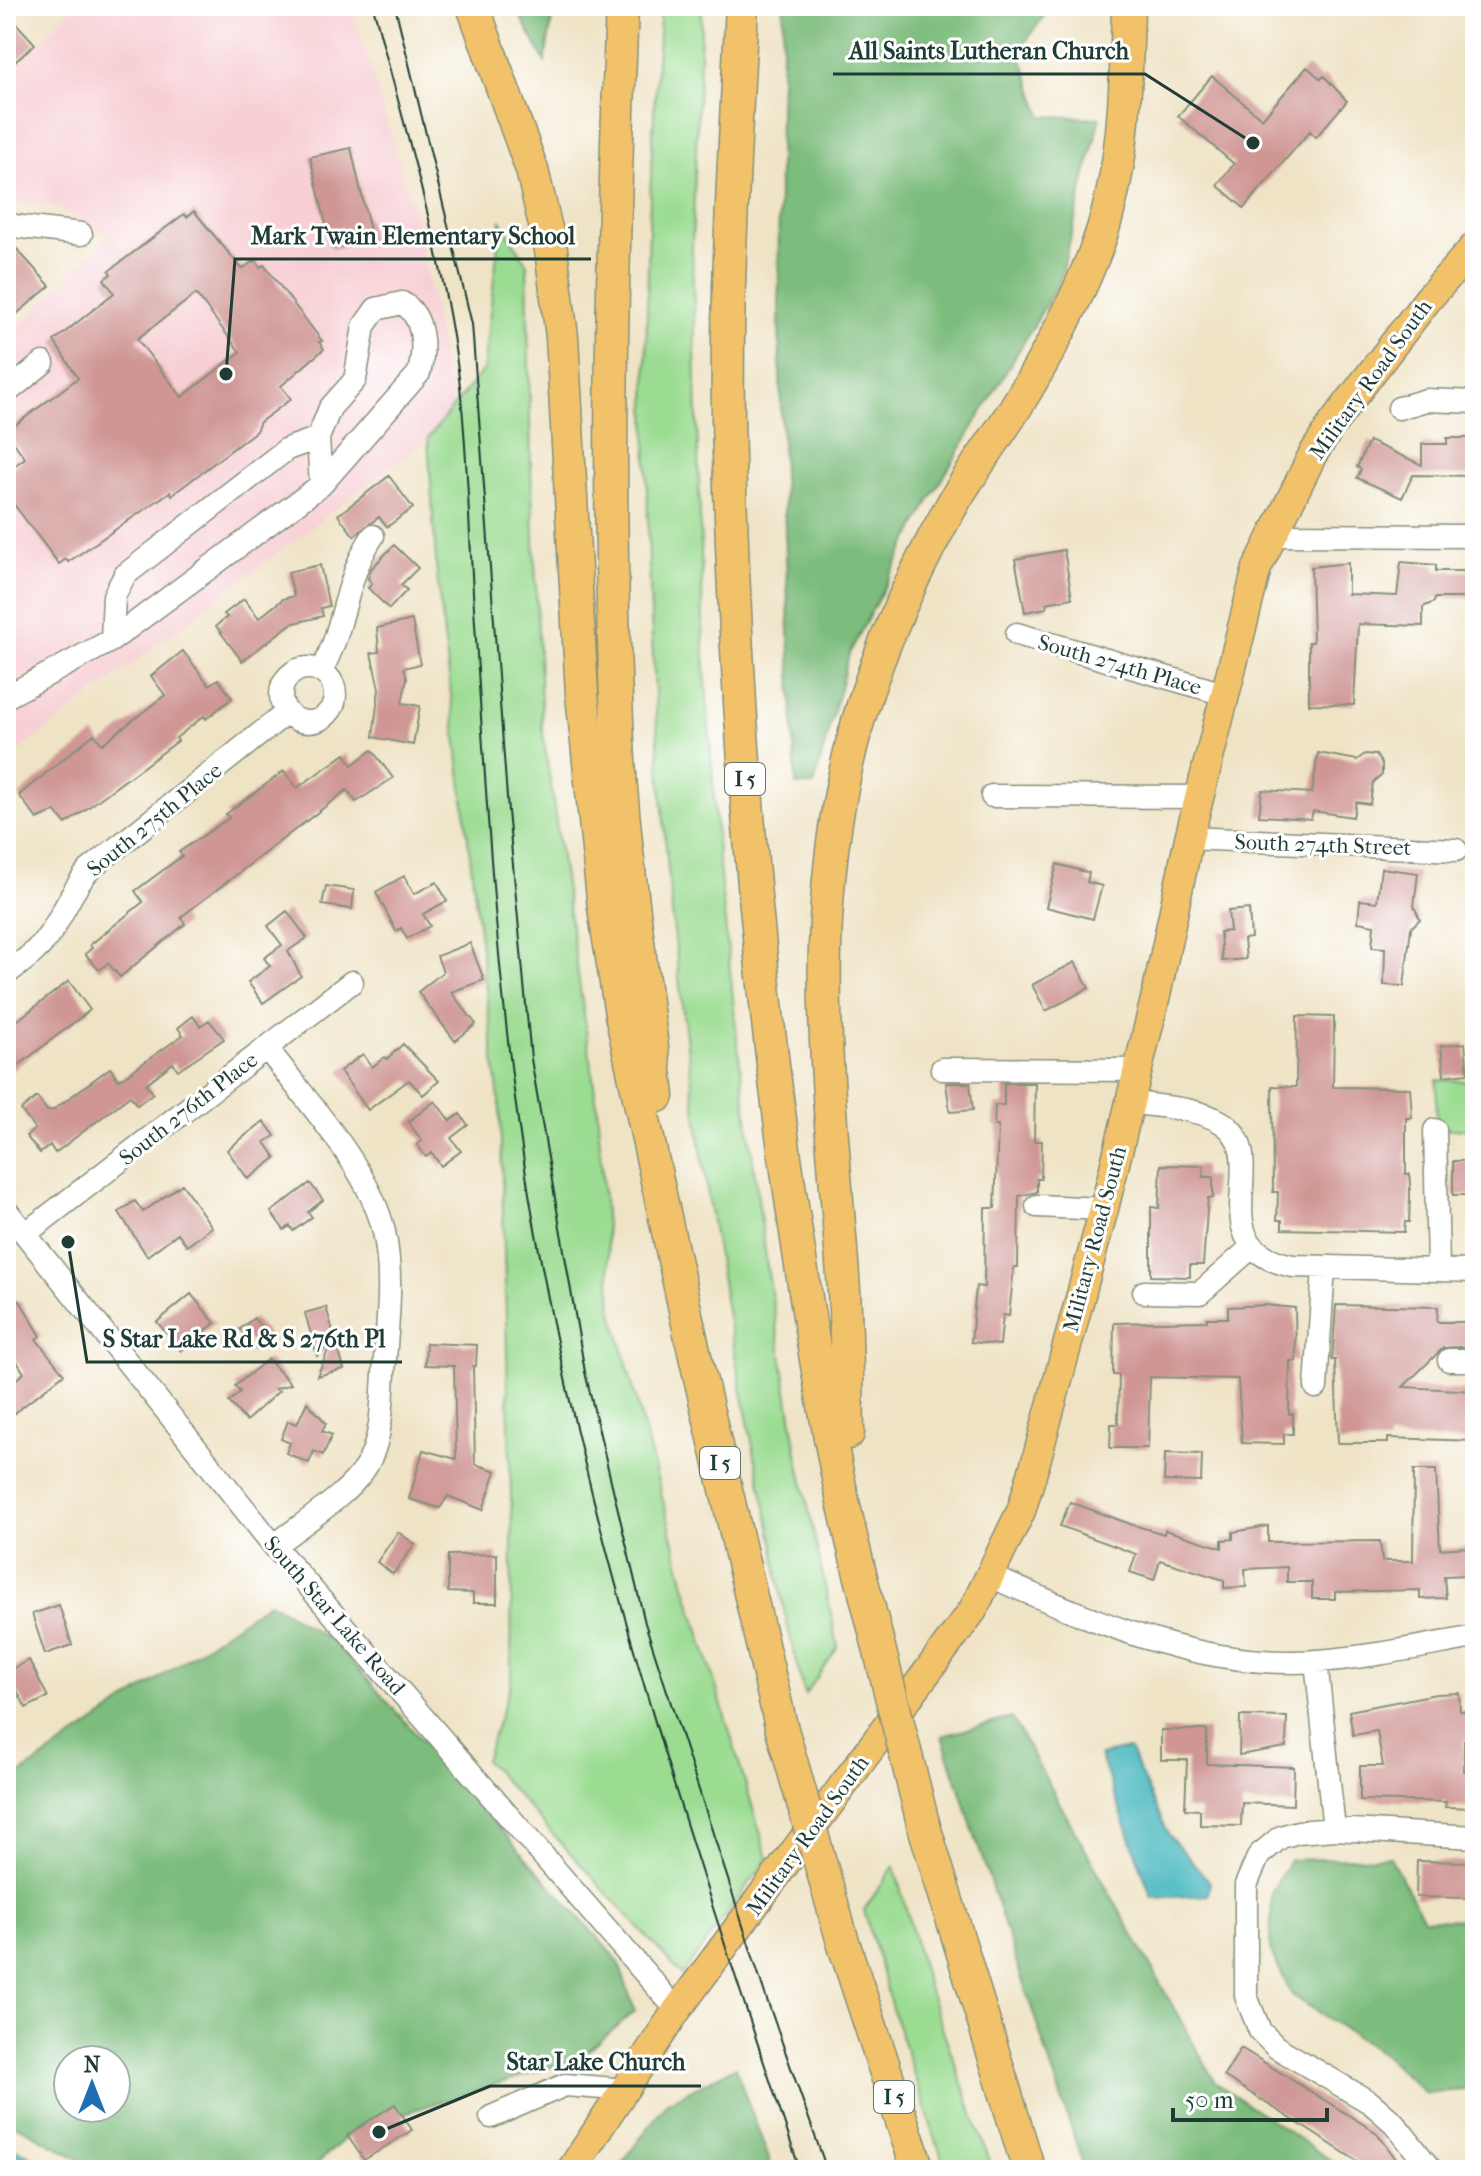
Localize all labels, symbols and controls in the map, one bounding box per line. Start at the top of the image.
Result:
callout: All Saints Lutheran Church [833,26,1145,74]
text: All Saints Lutheran Church [847,37,1130,65]
callout: Mark Twain Elementary School [235,211,591,259]
text: Mark Twain Elementary School [251,222,576,250]
street label: Military Road South [1304,294,1438,465]
street label: South 274th Place [1035,629,1205,701]
street label: South 275th Place [82,757,227,882]
road number: I 5 [725,763,765,795]
street label: South 274th Street [1234,829,1412,861]
street label: South 276th Place [114,1047,263,1171]
street label: Military Road South [1058,1143,1132,1335]
callout: S Star Lake Rd & S 276th Pl [87,1314,402,1362]
text: S Star Lake Rd & S 276th Pl [103,1325,386,1353]
road number: I 5 [700,1447,740,1479]
street label: South Star Lake Road [258,1531,411,1701]
street label: Military Road South [741,1750,875,1921]
callout: Star Lake Church [490,2038,701,2086]
north arrow [52,2044,132,2124]
text: Star Lake Church [506,2048,686,2076]
text: N [84,2052,101,2078]
scale bar [1173,2072,1327,2122]
road number: I 5 [874,2081,914,2113]
text: 50 m [1185,2086,1234,2114]

